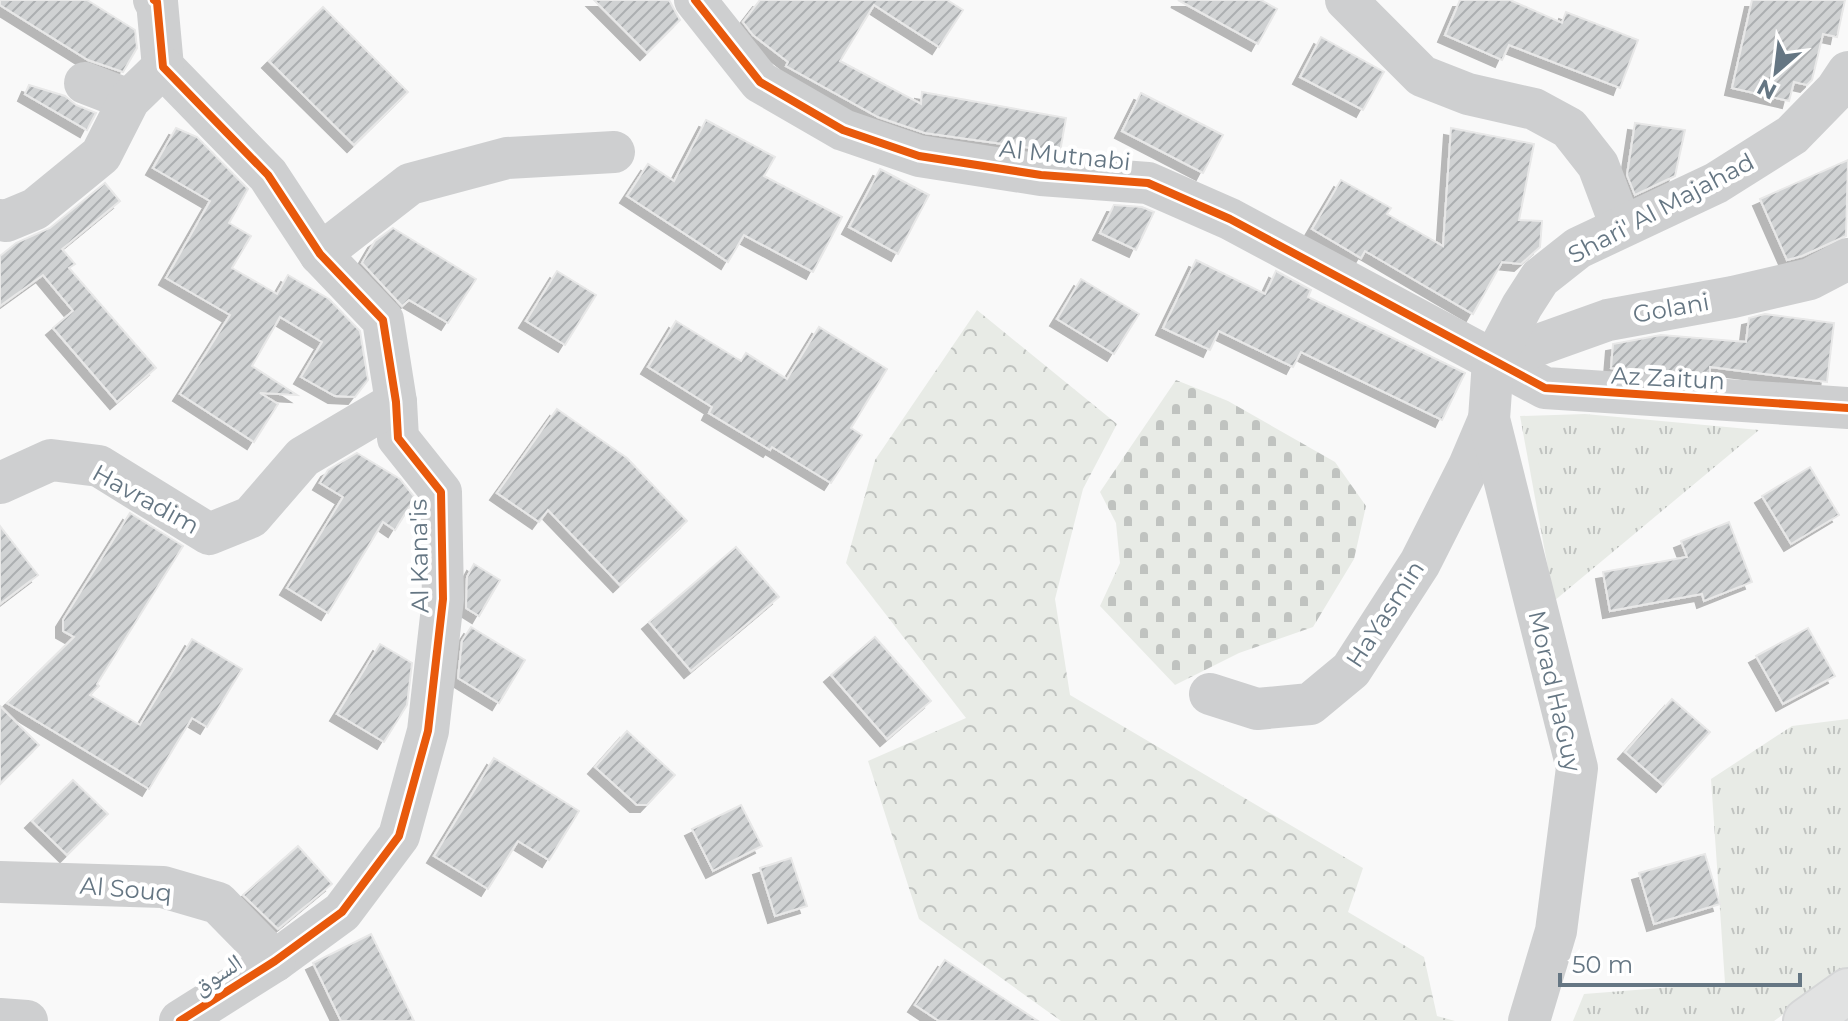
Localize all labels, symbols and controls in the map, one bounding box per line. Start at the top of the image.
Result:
north arrow [1736,32,1816,112]
text: N [1753,73,1781,105]
street label: Al Mutnabi [998,134,1132,176]
street label: Shari' Al Majahad [1563,147,1759,269]
street label: Golani [1631,287,1711,329]
street label: Az Zaitun [1610,361,1726,395]
street label: Havradim [88,458,204,540]
street label: Al Kana'is [404,499,434,613]
street label: HaYasmin [1340,555,1430,673]
street label: Morad HaGuy [1522,608,1588,774]
street label: Al Souq [79,871,173,907]
scale bar [1560,937,1800,987]
street label: السوق [187,947,247,1001]
text: 50 m [1572,950,1633,979]

